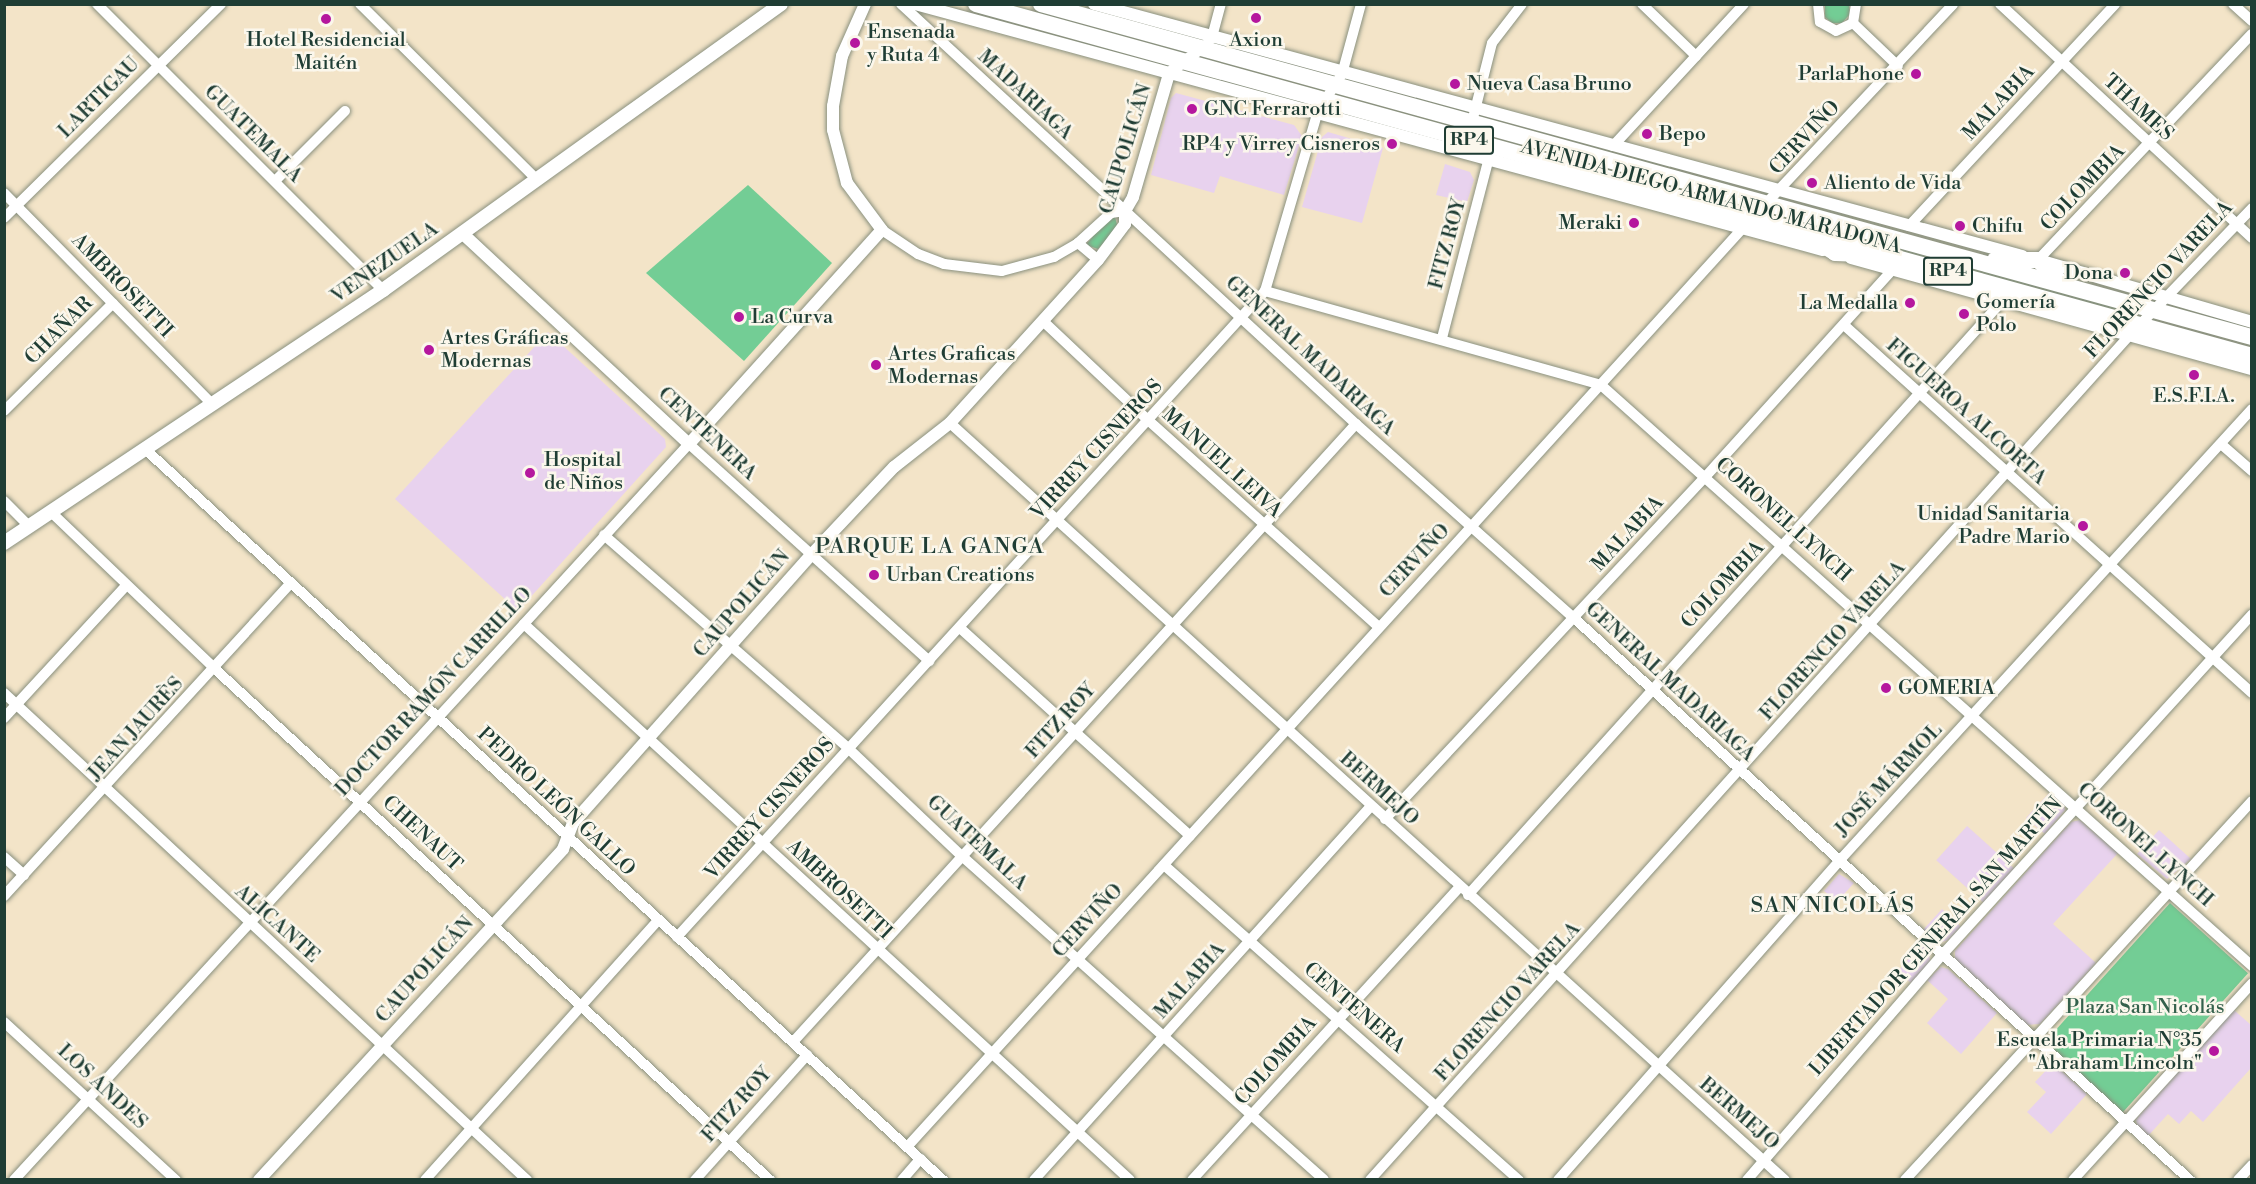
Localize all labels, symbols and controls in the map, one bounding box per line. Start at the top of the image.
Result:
marker: Axion [1249,11,1263,25]
marker: Hotel Residencial Maitén [319,12,333,26]
place label: Ensenada y Ruta 4 [867,20,955,67]
place label: Hotel Residencial Maitén [246,28,406,75]
place label: Axion [1229,28,1283,52]
marker: Ensenada y Ruta 4 [848,36,862,50]
street label: MADARIAGA [972,45,1078,145]
street label: LARTIGAU [54,53,144,143]
street label: MALABIA [1958,60,2040,146]
place label: ParlaPhone [1798,62,1904,86]
marker: ParlaPhone [1909,67,1923,81]
street label: THAMES [2098,70,2178,146]
place label: Nueva Casa Bruno [1467,72,1632,96]
marker: Nueva Casa Bruno [1448,77,1462,91]
street label: GUATEMALA [199,80,307,188]
street label: CAUPOLICÁN [1095,81,1157,217]
street label: CERVIÑO [1765,96,1845,180]
place label: GNC Ferrarotti [1204,97,1341,121]
marker: GNC Ferrarotti [1185,102,1199,116]
place label: Bepo [1659,122,1706,146]
road number: RP4 [1444,125,1494,155]
marker: Bepo [1640,127,1654,141]
place label: RP4 y Virrey Cisneros [1182,132,1380,156]
street label: AVENIDA DIEGO ARMANDO MARADONA [1518,135,1904,259]
marker: RP4 y Virrey Cisneros [1385,137,1399,151]
street label: COLOMBIA [2036,140,2130,236]
place label: Aliento de Vida [1824,171,1961,195]
marker: Aliento de Vida [1805,176,1819,190]
street label: FITZ ROY [1424,196,1472,292]
street label: FLORENCIO VARELA [2080,196,2238,364]
place label: Meraki [1559,211,1622,235]
place label: Chifu [1972,214,2023,238]
marker: Meraki [1627,216,1641,230]
street label: VENEZUELA [327,217,443,309]
marker: Chifu [1953,219,1967,233]
street label: AMBROSETTI [66,229,178,343]
road number: RP4 [1922,256,1974,286]
place label: Dona [2064,261,2113,285]
marker: Dona [2118,266,2132,280]
street label: GENERAL MADARIAGA [1220,271,1400,441]
place label: Gomería Polo [1976,290,2055,337]
place label: La Medalla [1799,291,1898,315]
street label: CHAÑAR [20,292,98,370]
marker: La Medalla [1903,296,1917,310]
place label: La Curva [751,305,833,329]
marker: Gomería Polo [1957,307,1971,321]
marker: La Curva [732,310,746,324]
place label: Artes Gráficas Modernas [441,326,568,373]
street label: FIGUEROA ALCORTA [1881,334,2051,490]
place label: Artes Graficas Modernas [888,342,1015,389]
marker: Artes Gráficas Modernas [422,343,436,357]
marker: Artes Graficas Modernas [869,358,883,372]
marker: E.S.F.I.A. [2187,368,2201,382]
street label: VIRREY CISNEROS [1026,375,1168,525]
street label: CENTENERA [653,382,761,486]
place label: E.S.F.I.A. [2153,384,2235,408]
street label: MANUEL LEIVA [1157,403,1287,523]
place label: Hospital de Niños [544,449,623,496]
street label: CORONEL LYNCH [1710,453,1856,587]
marker: Hospital de Niños [521,464,539,482]
street label: MALABIA [1587,491,1669,577]
place label: Unidad Sanitaria Padre Mario [1917,502,2070,549]
marker: Unidad Sanitaria Padre Mario [2074,517,2092,535]
street label: CERVIÑO [1375,519,1455,603]
district label: PARQUE LA GANGA [815,534,1045,560]
street label: COLOMBIA [1676,536,1770,634]
street label: CAUPOLICÁN [689,545,795,663]
street label: FLORENCIO VARELA [1755,556,1911,726]
place label: Urban Creations [886,563,1034,587]
marker: Urban Creations [867,568,881,582]
street label: DOCTOR RAMÓN CARRILLO [331,583,537,801]
street label: GENERAL MADARIAGA [1580,597,1760,767]
street label: JEAN JAURÈS [83,672,189,786]
place label: GOMERIA [1898,676,1995,700]
street label: FITZ ROY [1021,678,1101,764]
marker: GOMERIA [1879,681,1893,695]
street label: JOSÉ MÁRMOL [1830,718,1948,842]
street label: PEDRO LEÓN GALLO [472,723,640,881]
street label: VIRREY CISNEROS [700,733,840,885]
street label: BERMEJO [1335,747,1423,831]
street label: CORONEL LYNCH [2072,778,2218,912]
street label: GUATEMALA [922,790,1032,896]
street label: CHENAUT [377,791,467,877]
street label: LIBERTADOR GENERAL SAN MARTÍN [1804,793,2068,1081]
street label: AMBROSETTI [781,835,897,945]
street label: CERVIÑO [1048,879,1128,963]
street label: ALICANTE [230,880,324,968]
district label: SAN NICOLÁS [1751,893,1915,919]
street label: CAUPOLICÁN [371,912,479,1028]
street label: FLORENCIO VARELA [1430,917,1586,1087]
street label: MALABIA [1149,938,1231,1024]
street label: CENTENERA [1298,958,1410,1058]
park label: Plaza San Nicolás [2066,995,2224,1019]
street label: COLOMBIA [1230,1012,1322,1110]
place label: Escuela Primaria N°35 "Abraham Lincoln" [1997,1028,2202,1075]
street label: LOS ANDES [52,1039,152,1135]
marker: Escuela Primaria N°35 "Abraham Lincoln" [2207,1044,2221,1058]
street label: FITZ ROY [697,1062,777,1148]
street label: BERMEJO [1694,1073,1784,1155]

